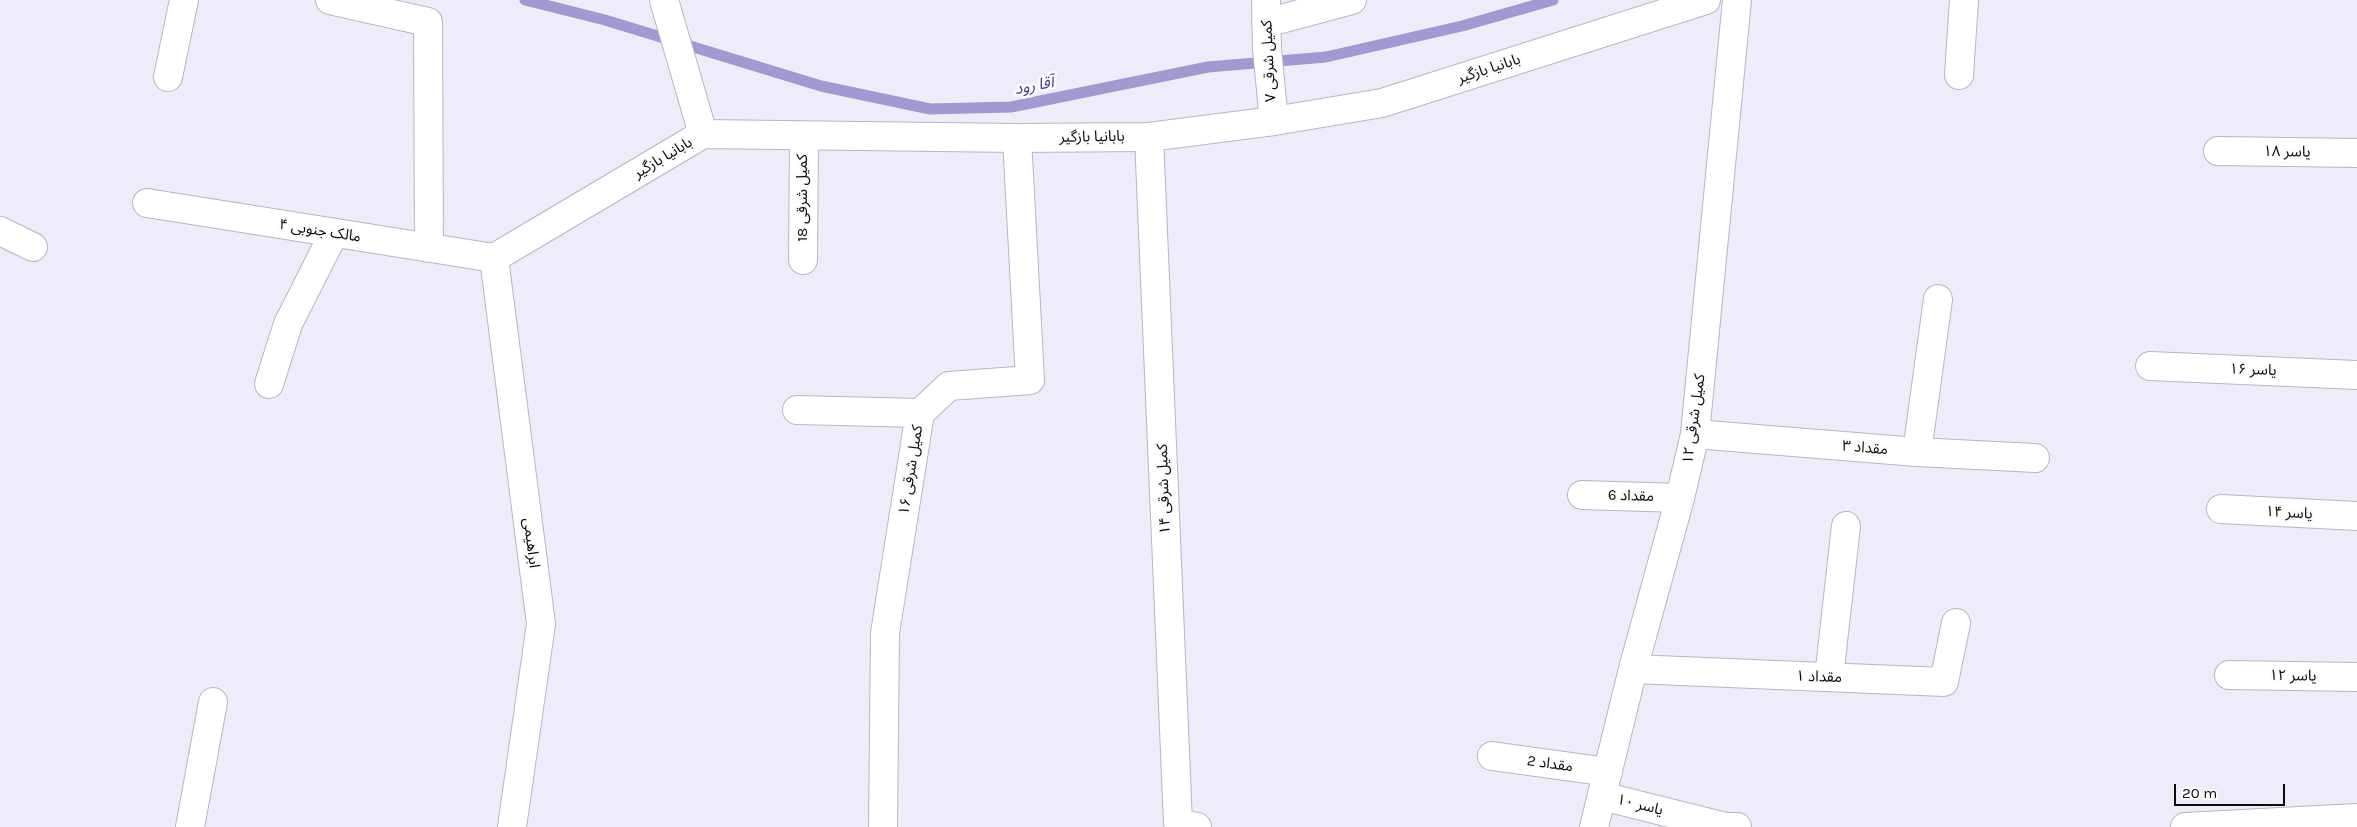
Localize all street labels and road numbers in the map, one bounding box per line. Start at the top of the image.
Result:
street label: کمیل شرقی ۷ [1258,20,1280,102]
street label: بابانیا بازگیر [1455,50,1523,88]
street label: بابانیا بازگیر [1059,127,1125,147]
street label: بابانیا بازگیر [630,133,696,183]
street label: یاسر ۱۸ [2263,143,2311,161]
street label: کمیل شرقی 18 [794,154,812,242]
street label: مالک جنوبی ۴ [278,216,362,246]
street label: یاسر ۱۶ [2229,360,2277,380]
street label: کمیل شرقی ۱۲ [1679,373,1709,465]
street label: کمیل شرقی ۱۶ [895,424,927,516]
street label: مقداد ۳ [1841,437,1889,459]
street label: کمیل شرقی ۱۴ [1153,443,1175,535]
street label: مقداد 6 [1608,486,1654,506]
street label: یاسر ۱۴ [2265,503,2313,523]
street label: ابراهیمی [519,517,543,569]
street label: مقداد ۱ [1796,667,1842,687]
street label: یاسر ۱۲ [2269,667,2317,685]
street label: مقداد 2 [1526,752,1574,776]
street label: یاسر ۱۰ [1615,791,1665,819]

